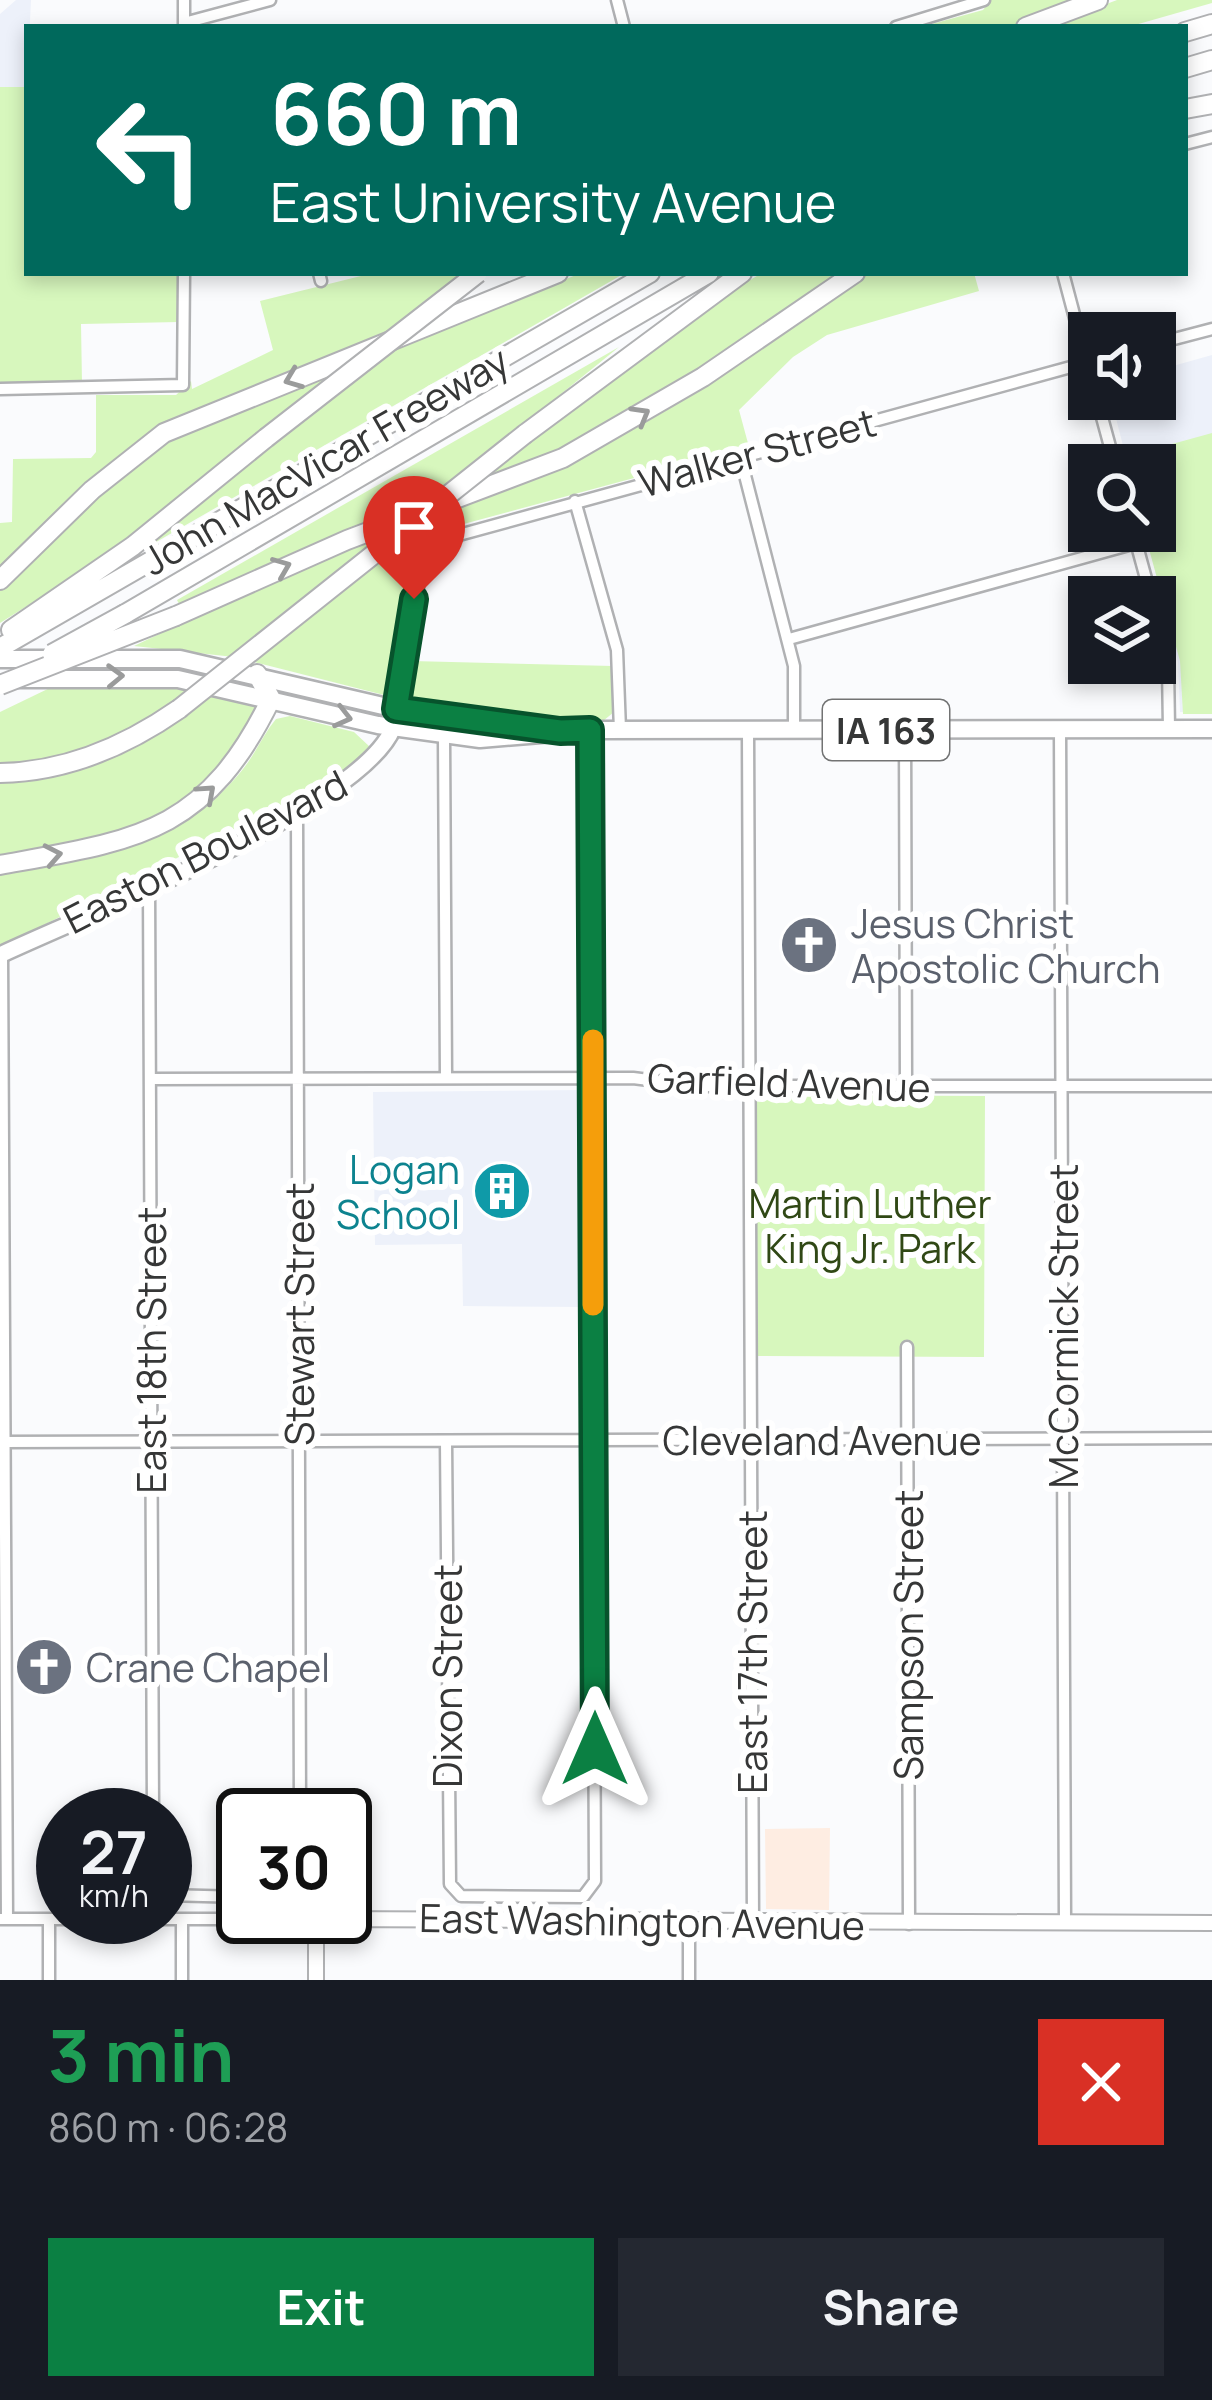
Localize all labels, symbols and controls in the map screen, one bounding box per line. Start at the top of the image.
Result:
text: 660 m [270,55,522,170]
icon: left [72,72,228,228]
text: East University Avenue [270,164,836,238]
map controls [1068,312,1176,684]
button: sound [1068,312,1176,420]
street label: John MacVicar Freeway [132,333,518,587]
one-way arrow [284,365,305,389]
street label: Walker Street [632,394,882,510]
one-way arrow [628,407,650,430]
button: search [1068,444,1176,552]
pin [363,476,465,599]
icon: arrive [381,494,447,560]
one-way arrow [270,557,291,581]
button: layers [1068,576,1176,684]
one-way arrow [106,664,125,690]
road number: IA 163 [823,700,949,760]
one-way arrow [332,703,352,728]
street label: Easton Boulevard [54,756,356,946]
one-way arrow [194,786,215,807]
one-way arrow [43,843,63,869]
place label: Jesus Christ Apostolic Church [851,896,1160,995]
church icon: Jesus Christ Apostolic Church [778,914,840,976]
street label: Garfield Avenue [647,1050,931,1114]
place label: Logan School [336,1142,460,1241]
building icon: Logan School [471,1160,533,1222]
street label: McCormick Street [1036,1164,1090,1488]
park label: Martin Luther King Jr. Park [749,1176,991,1275]
street label: Stewart Street [272,1182,326,1446]
street label: East 18th Street [124,1207,178,1493]
street label: Cleveland Avenue [662,1413,982,1467]
street label: Sampson Street [881,1490,935,1780]
street label: East 17th Street [725,1510,779,1794]
street label: Dixon Street [420,1564,474,1788]
church icon: Crane Chapel [13,1636,75,1698]
place label: Crane Chapel [86,1640,330,1694]
position arrow [532,1686,658,1812]
speed limit sign: 30 [216,1788,372,1944]
text: 27 [80,1810,148,1892]
text: km/h [79,1875,149,1916]
street label: East Washington Avenue [419,1890,865,1952]
text: 3 min [48,2005,234,2104]
button: close [1038,2019,1164,2145]
text: 860 m · 06:28 [48,2100,288,2154]
button: Exit [48,2238,594,2376]
button: Share [618,2238,1164,2376]

